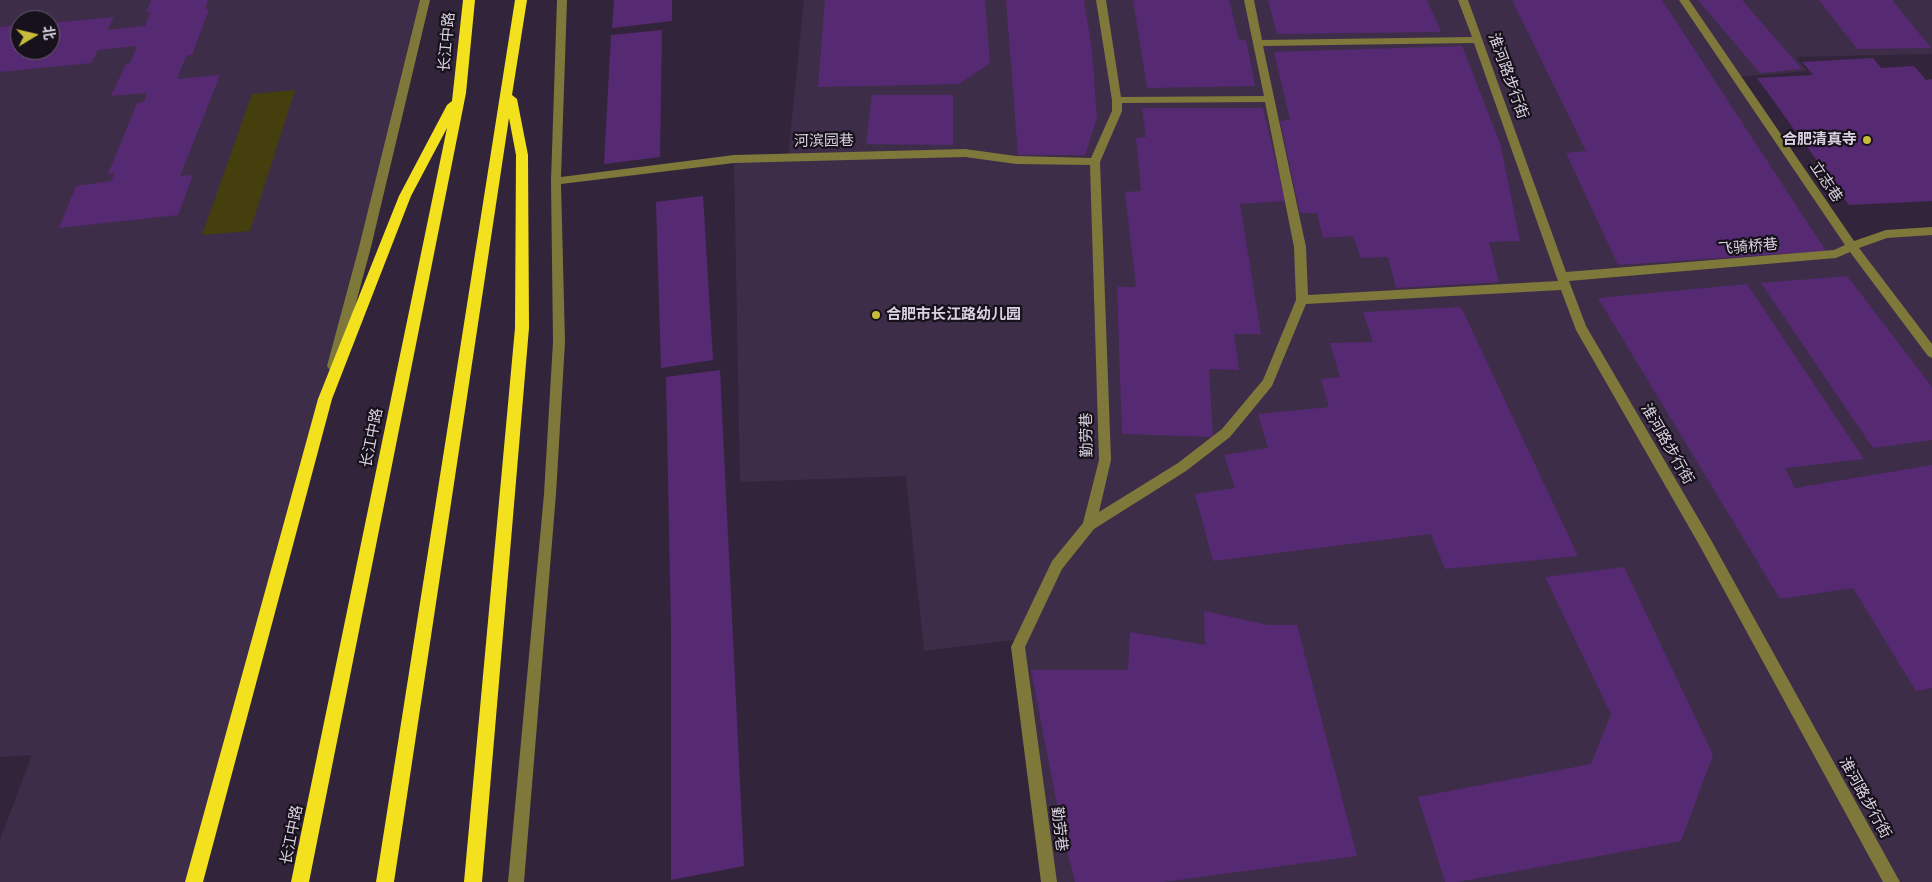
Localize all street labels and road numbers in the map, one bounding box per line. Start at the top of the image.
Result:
street label: 长江中路 [435,11,459,73]
street label: 淮河路步行街 [1484,31,1532,121]
street label: 河滨园巷 [794,131,854,151]
street label: 立志巷 [1806,158,1846,206]
street label: 飞骑桥巷 [1717,235,1779,259]
street label: 淮河路步行街 [1637,401,1697,487]
street label: 长江中路 [357,407,387,469]
street label: 勤劳巷 [1078,412,1096,458]
street label: 淮河路步行街 [1835,754,1895,842]
street label: 长江中路 [277,804,307,866]
street label: 勤劳巷 [1047,806,1071,852]

